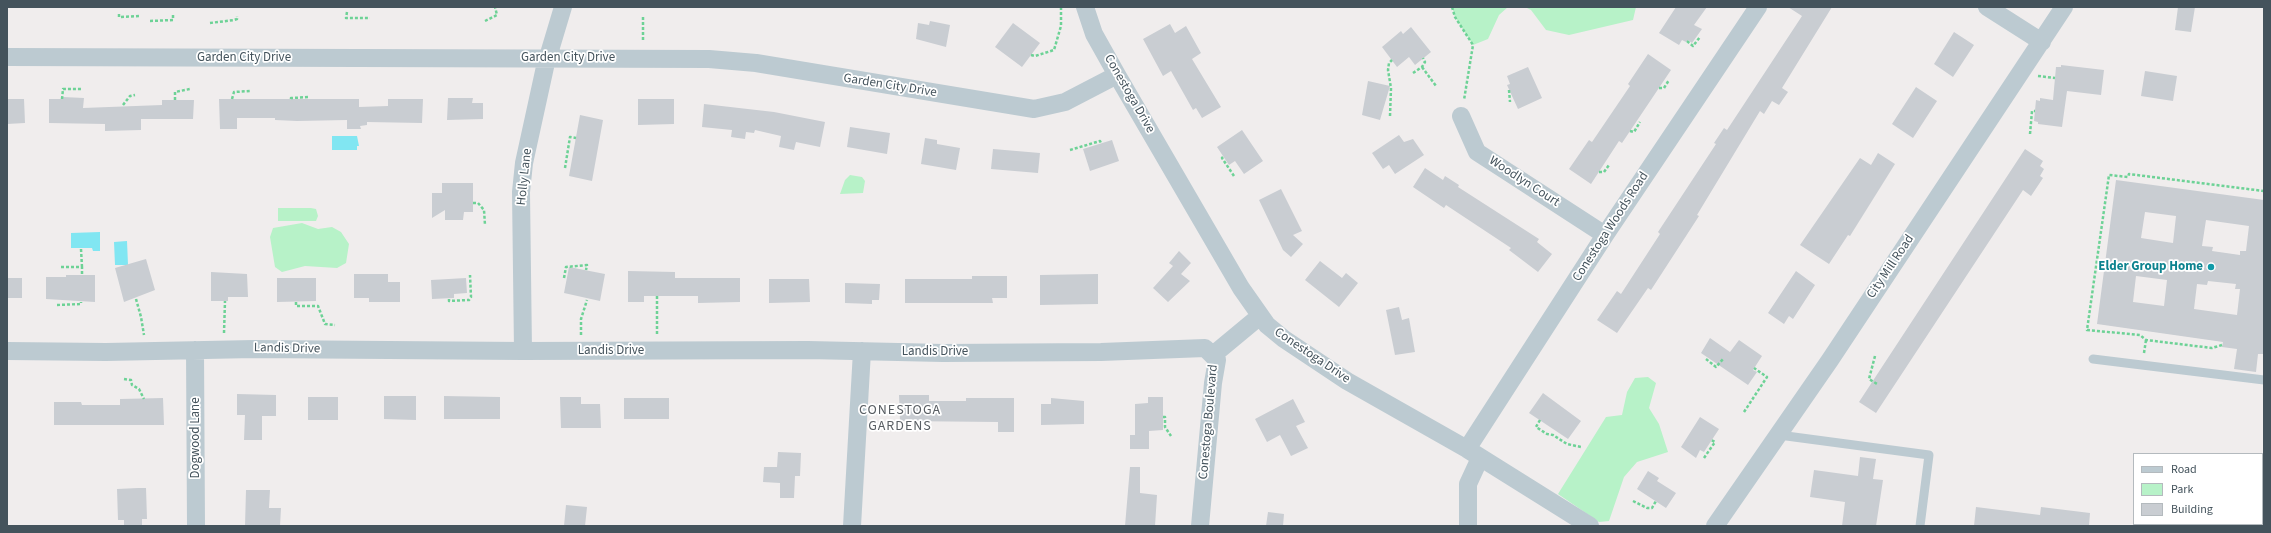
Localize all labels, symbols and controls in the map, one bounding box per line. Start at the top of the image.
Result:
street label: Garden City Drive [197,50,291,66]
street label: Garden City Drive [521,50,615,66]
street label: Conestoga Drive [1100,52,1158,136]
street label: Garden City Drive [842,71,938,101]
street label: Holly Lane [514,148,536,206]
street label: Woodlyn Court [1486,153,1562,211]
street label: Conestoga Woods Road [1570,169,1652,285]
street label: City Mill Road [1864,232,1918,302]
place label: Elder Group Home [2098,259,2203,275]
marker: Elder Group Home [2206,262,2216,272]
street label: Conestoga Drive [1271,325,1353,387]
street label: Landis Drive [254,341,320,357]
street label: Landis Drive [578,343,644,359]
street label: Landis Drive [902,344,968,360]
street label: Conestoga Boulevard [1196,364,1222,480]
street label: Dogwood Lane [188,397,204,479]
district label: CONESTOGA GARDENS [859,403,941,436]
legend [2133,453,2263,525]
text: Road [2171,461,2197,478]
text: Park [2171,481,2193,498]
text: Building [2171,501,2213,518]

